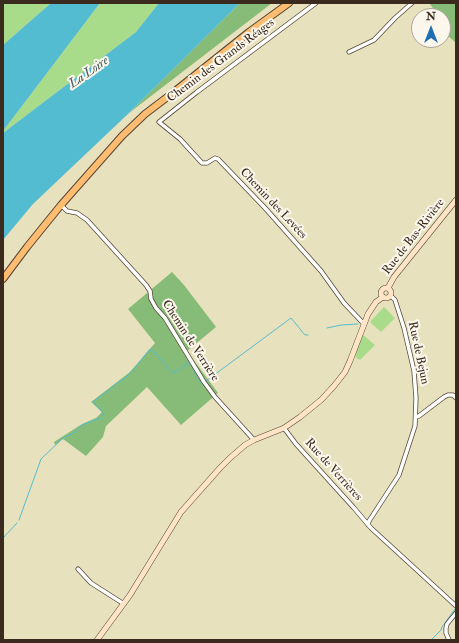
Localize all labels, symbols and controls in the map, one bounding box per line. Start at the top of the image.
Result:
north arrow [411,8,451,48]
text: N [426,10,436,23]
street label: Chemin des Grands Réages [165,16,277,106]
water label: La Loire [66,54,112,92]
street label: Chemin des Levées [236,166,310,242]
street label: Rue de Bas-Rivière [380,196,448,278]
street label: Chemin de Verrière [158,298,222,384]
street label: Rue de Bejun [404,320,432,386]
street label: Rue de Verrières [301,436,365,504]

